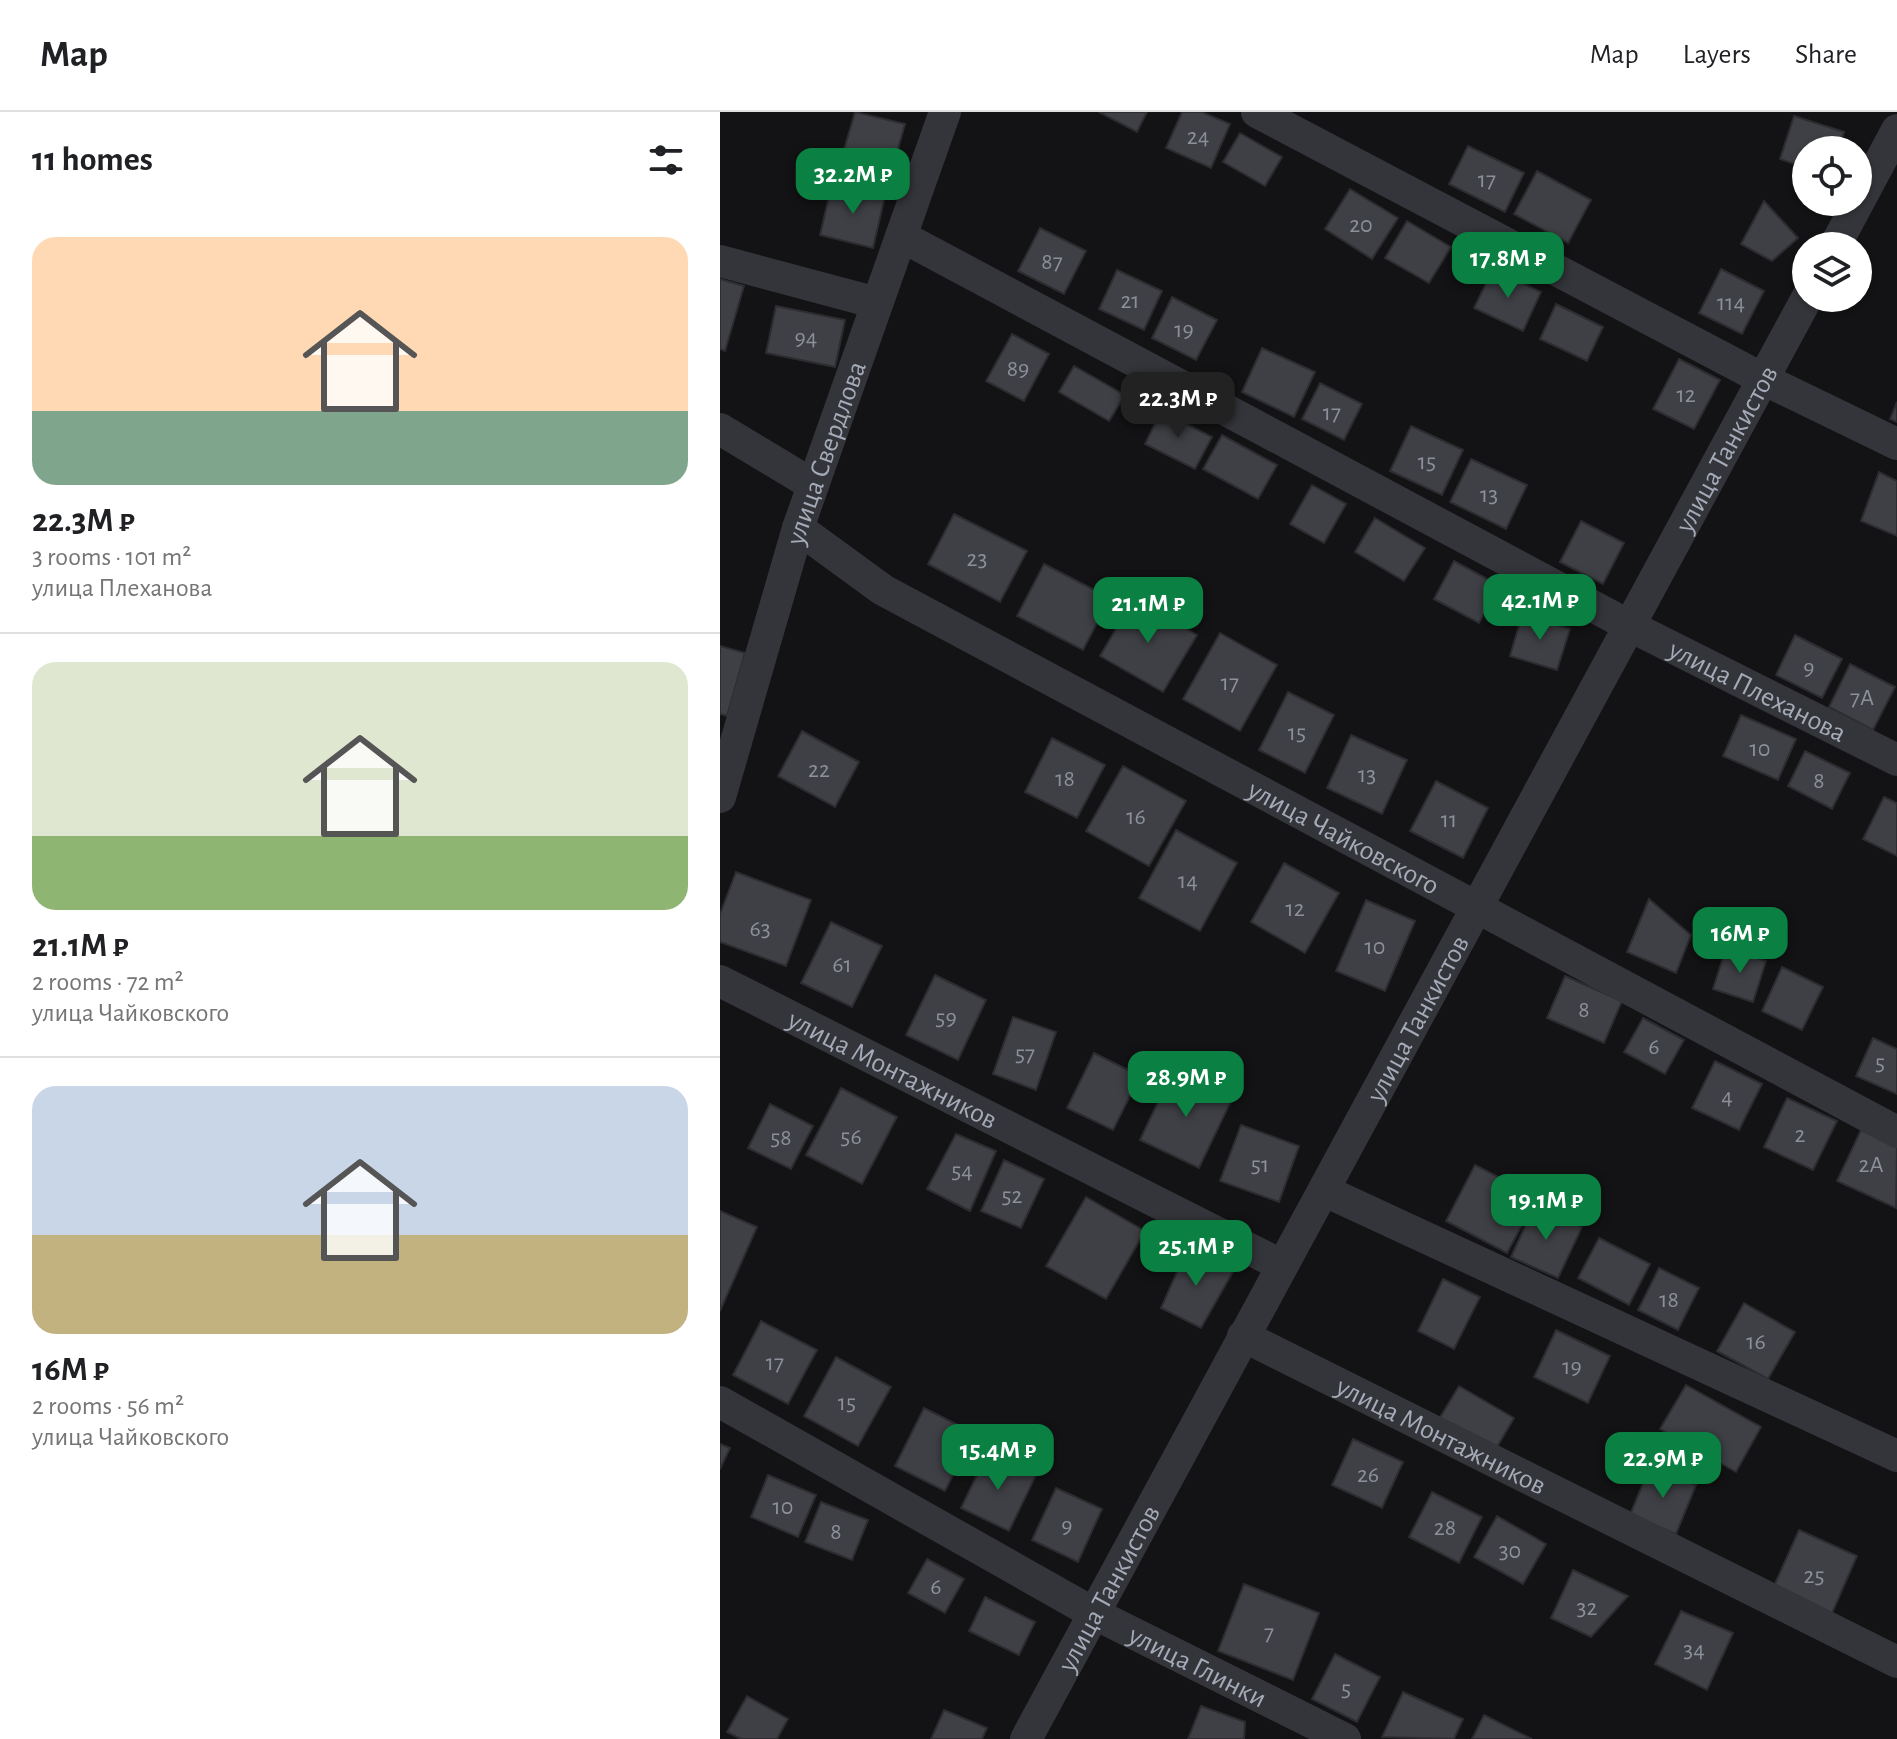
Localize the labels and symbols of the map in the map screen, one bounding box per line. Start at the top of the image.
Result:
house number: 24 [1187,125,1209,149]
pin: 32.2M ₽ [779,148,927,216]
house number: 17 [1478,168,1496,192]
house number: 20 [1349,213,1373,237]
pin: 17.8M ₽ [1434,232,1582,300]
house number: 87 [1041,250,1063,274]
house number: 21 [1120,289,1140,313]
house number: 114 [1717,291,1745,315]
house number: 19 [1174,318,1194,342]
house number: 94 [795,326,817,350]
house number: 89 [1007,357,1029,381]
street label: улица Свердлова [782,358,872,549]
street label: улица Танкистов [1670,361,1784,538]
pin: 22.3M ₽ [1104,372,1252,440]
house number: 12 [1676,383,1696,407]
house number: 17 [1323,401,1341,425]
house number: 15 [1418,450,1436,474]
house number: 13 [1480,483,1498,507]
house number: 23 [967,547,987,571]
pin: 42.1M ₽ [1466,574,1614,642]
pin: 21.1M ₽ [1074,577,1222,645]
street label: улица Плеханова [1663,636,1850,748]
house number: 9 [1803,656,1815,680]
house number: 17 [1221,671,1239,695]
house number: 7А [1850,686,1874,710]
house number: 15 [1288,721,1306,745]
house number: 10 [1750,737,1770,761]
house number: 22 [808,758,830,782]
house number: 13 [1358,763,1376,787]
house number: 18 [1055,767,1075,791]
house number: 8 [1813,769,1825,793]
street label: улица Чайковского [1242,775,1443,901]
house number: 16 [1126,805,1146,829]
house number: 11 [1441,808,1457,832]
house number: 14 [1178,869,1198,893]
house number: 12 [1285,897,1305,921]
pin: 16M ₽ [1684,907,1796,975]
house number: 63 [749,917,771,941]
street label: улица Танкистов [1362,931,1475,1108]
house number: 10 [1365,935,1385,959]
house number: 61 [832,953,852,977]
house number: 8 [1578,998,1590,1022]
street label: улица Монтажников [782,1005,1001,1135]
house number: 59 [935,1006,957,1030]
house number: 6 [1648,1035,1660,1059]
house number: 57 [1015,1042,1035,1066]
pin: 28.9M ₽ [1112,1051,1260,1119]
house number: 5 [1875,1051,1885,1075]
house number: 4 [1721,1085,1733,1109]
house number: 2 [1795,1123,1806,1147]
house number: 56 [840,1125,862,1149]
house number: 58 [770,1126,792,1150]
house number: 51 [1251,1153,1269,1177]
house number: 2А [1858,1153,1884,1177]
house number: 54 [951,1159,973,1183]
pin: 19.1M ₽ [1472,1174,1620,1242]
house number: 52 [1002,1184,1023,1208]
pin: 25.1M ₽ [1122,1220,1270,1288]
house number: 18 [1659,1288,1679,1312]
house number: 16 [1746,1330,1766,1354]
house number: 17 [766,1351,784,1375]
house number: 19 [1562,1355,1582,1379]
street label: улица Монтажников [1330,1372,1550,1501]
house number: 15 [838,1391,856,1415]
pin: 15.4M ₽ [924,1424,1072,1492]
pin: 22.9M ₽ [1589,1432,1737,1500]
house number: 26 [1357,1463,1379,1487]
house number: 10 [773,1495,793,1519]
street label: улица Танкистов [1053,1501,1166,1678]
house number: 9 [1061,1514,1073,1538]
house number: 28 [1434,1516,1456,1540]
house number: 8 [830,1520,842,1544]
house number: 30 [1499,1539,1521,1563]
house number: 25 [1804,1564,1824,1588]
house number: 6 [930,1575,942,1599]
house number: 32 [1577,1596,1597,1620]
street label: улица Глинки [1123,1621,1271,1713]
house number: 7 [1264,1621,1274,1645]
house number: 34 [1683,1638,1705,1662]
house number: 5 [1341,1677,1351,1701]

